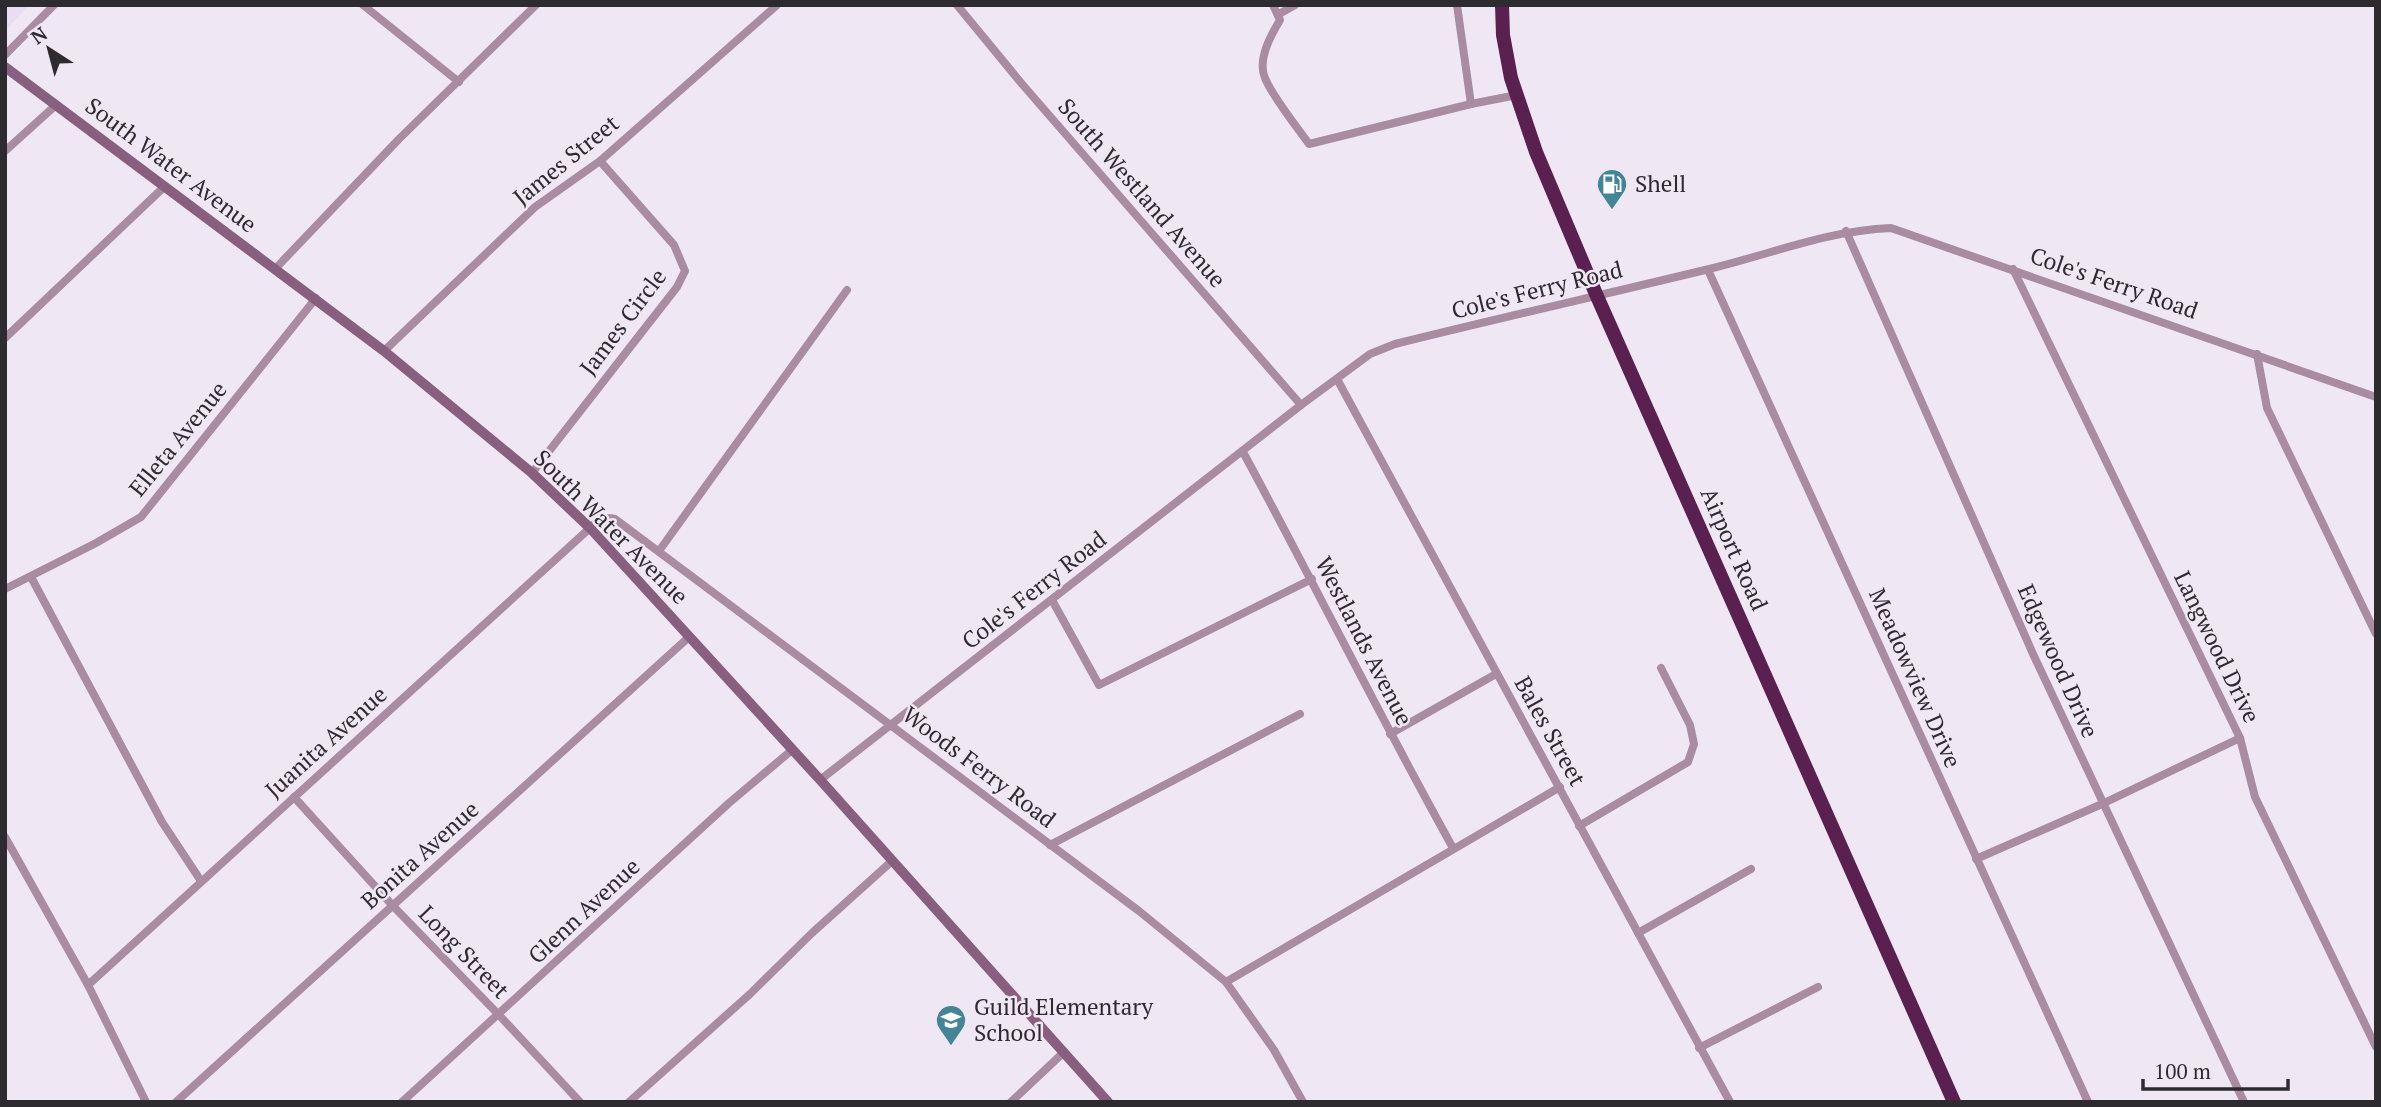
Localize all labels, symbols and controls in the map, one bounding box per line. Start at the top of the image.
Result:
north arrow [14,14,84,84]
text: N [26,20,52,49]
street label: South Water Avenue [79,90,263,239]
street label: South Westland Avenue [1052,91,1233,294]
street label: James Street [506,107,625,212]
fuel station icon: Shell [1595,167,1629,211]
place label: Shell [1635,168,1686,199]
street label: Cole's Ferry Road [2026,239,2202,326]
street label: Cole's Ferry Road [1448,253,1626,326]
street label: James Circle [572,262,673,381]
street label: Elleta Avenue [122,375,234,503]
street label: South Water Avenue [527,443,695,611]
street label: Airport Road [1694,482,1775,615]
street label: Cole's Ferry Road [955,523,1112,656]
street label: Westlands Avenue [1309,551,1420,730]
street label: Langwood Drive [2167,566,2268,728]
street label: Edgewood Drive [2011,579,2106,742]
street label: Meadowview Drive [1862,583,1969,772]
street label: Bales Street [1508,670,1594,792]
street label: Juanita Avenue [258,679,393,805]
street label: Woods Ferry Road [896,699,1062,835]
street label: Bonita Avenue [354,794,485,916]
street label: Glenn Avenue [521,851,646,970]
street label: Long Street [412,898,517,1005]
place label: Guild Elementary School [974,991,1154,1048]
school or university icon: Guild Elementary School [934,1003,968,1047]
scale bar [2143,1048,2288,1092]
text: 100 m [2154,1057,2211,1085]

